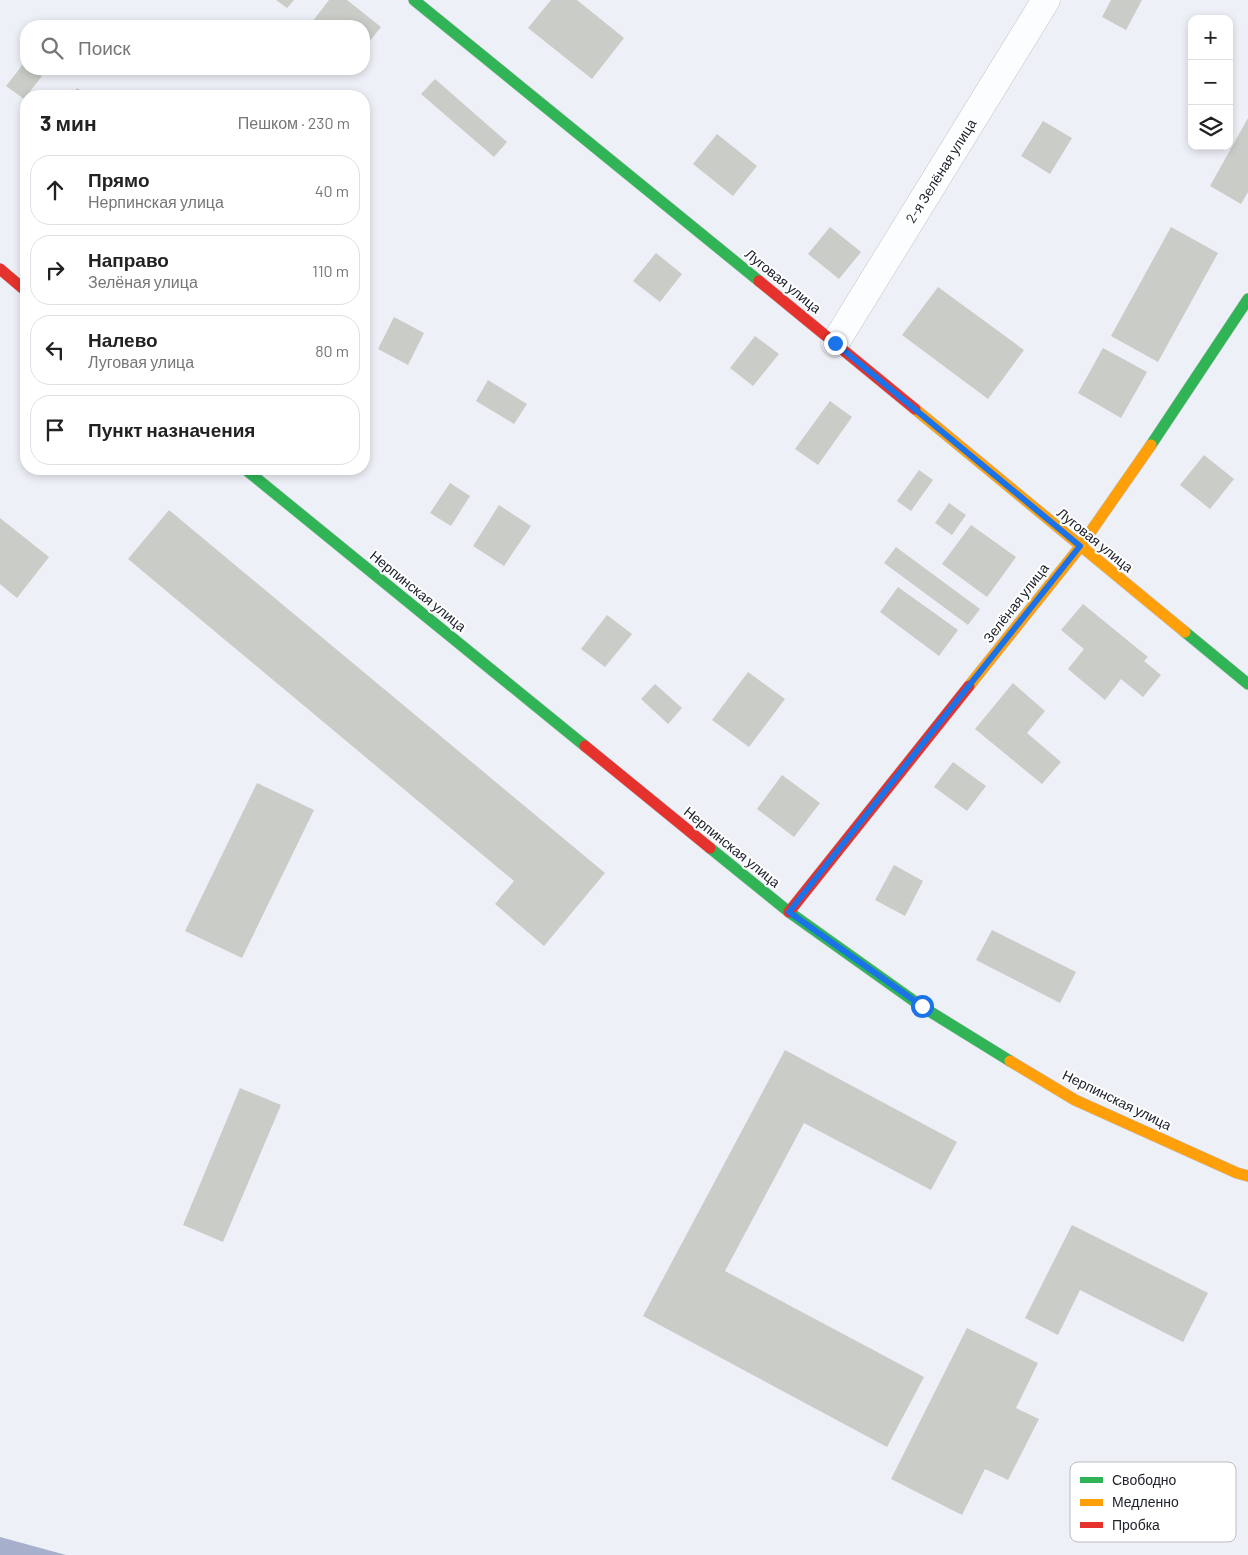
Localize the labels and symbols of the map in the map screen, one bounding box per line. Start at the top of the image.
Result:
street label: 2-я Зелёная улица [902,115,980,226]
street label: Луговая улица [742,245,825,317]
route end [824,332,847,355]
street label: Луговая улица [1054,504,1137,576]
street label: Нерпинская улица [367,547,470,635]
street label: Зелёная улица [979,559,1052,646]
street label: Нерпинская улица [681,803,784,891]
route start [911,995,934,1018]
street label: Нерпинская улица [1060,1066,1175,1133]
legend [1070,1462,1236,1542]
text: Свободно [1112,1471,1177,1488]
text: Медленно [1112,1493,1179,1510]
text: Пробка [1112,1516,1160,1533]

